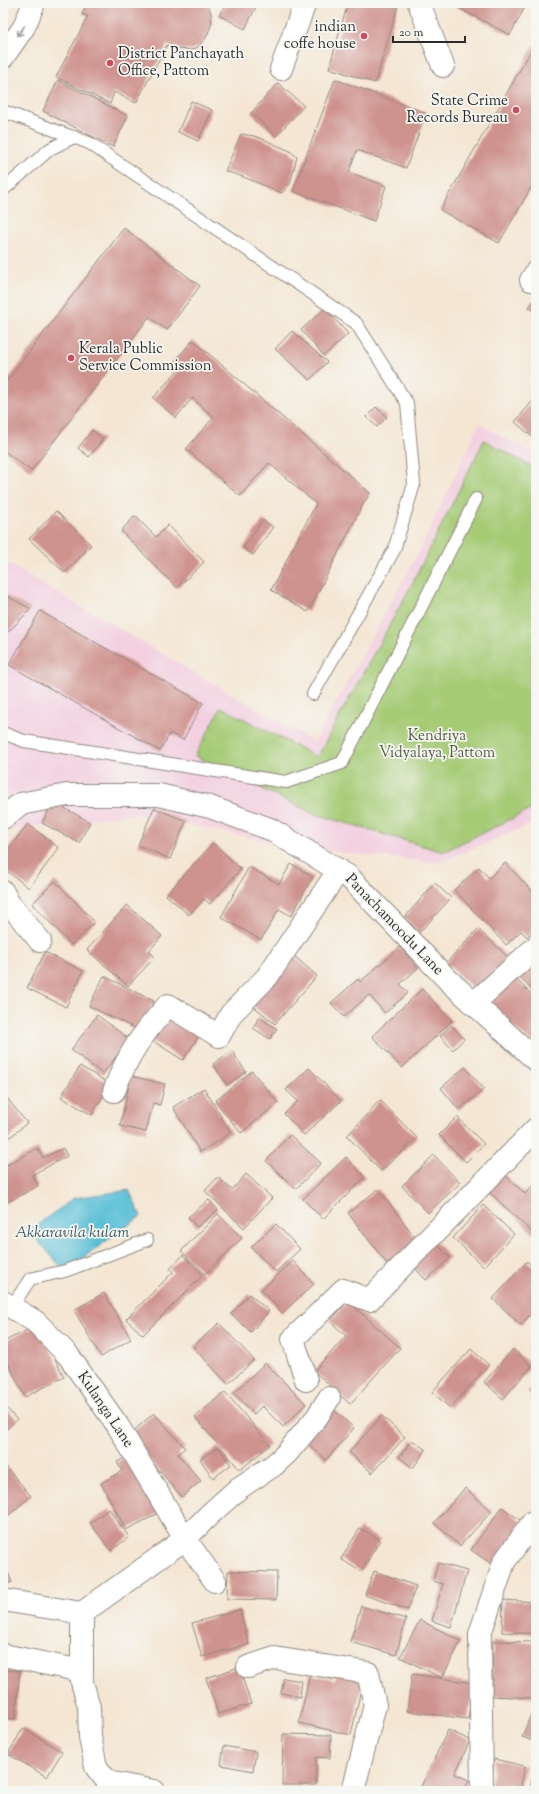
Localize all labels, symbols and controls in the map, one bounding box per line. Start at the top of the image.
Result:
place label: indian coffe house [284,17,356,55]
scale bar [393,18,465,44]
text: 20 m [399,24,424,42]
one-way arrow [17,25,25,36]
marker: indian coffe house [359,31,369,41]
place label: District Panchayath Office, Pattom [118,44,244,82]
marker: District Panchayath Office, Pattom [105,58,115,68]
place label: State Crime Records Bureau [406,91,508,129]
marker: State Crime Records Bureau [511,105,521,115]
place label: Kerala Public Service Commission [79,339,212,377]
marker: Kerala Public Service Commission [66,353,76,363]
park label: Kendriya Vidyalaya, Pattom [379,726,496,764]
street label: Panachamoodu Lane [340,870,448,980]
water label: Akkaravila kulam [15,1222,129,1245]
street label: Kulanga Lane [72,1368,138,1452]

